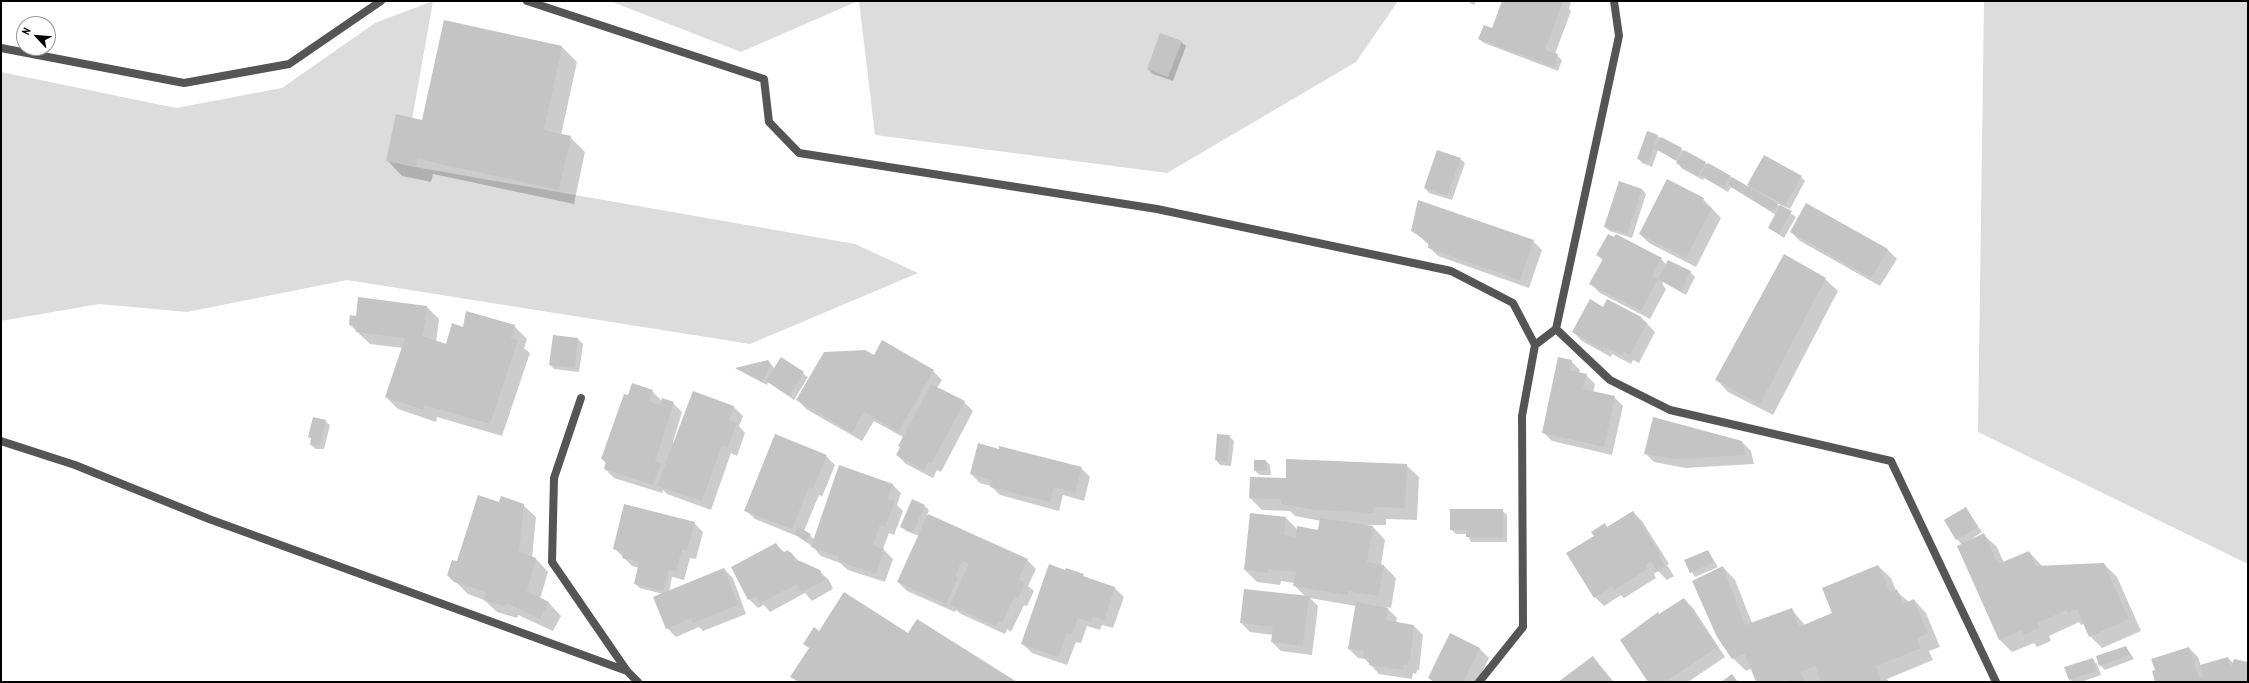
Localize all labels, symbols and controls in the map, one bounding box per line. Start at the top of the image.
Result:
north arrow [16,16,56,56]
text: N [19,25,34,37]

